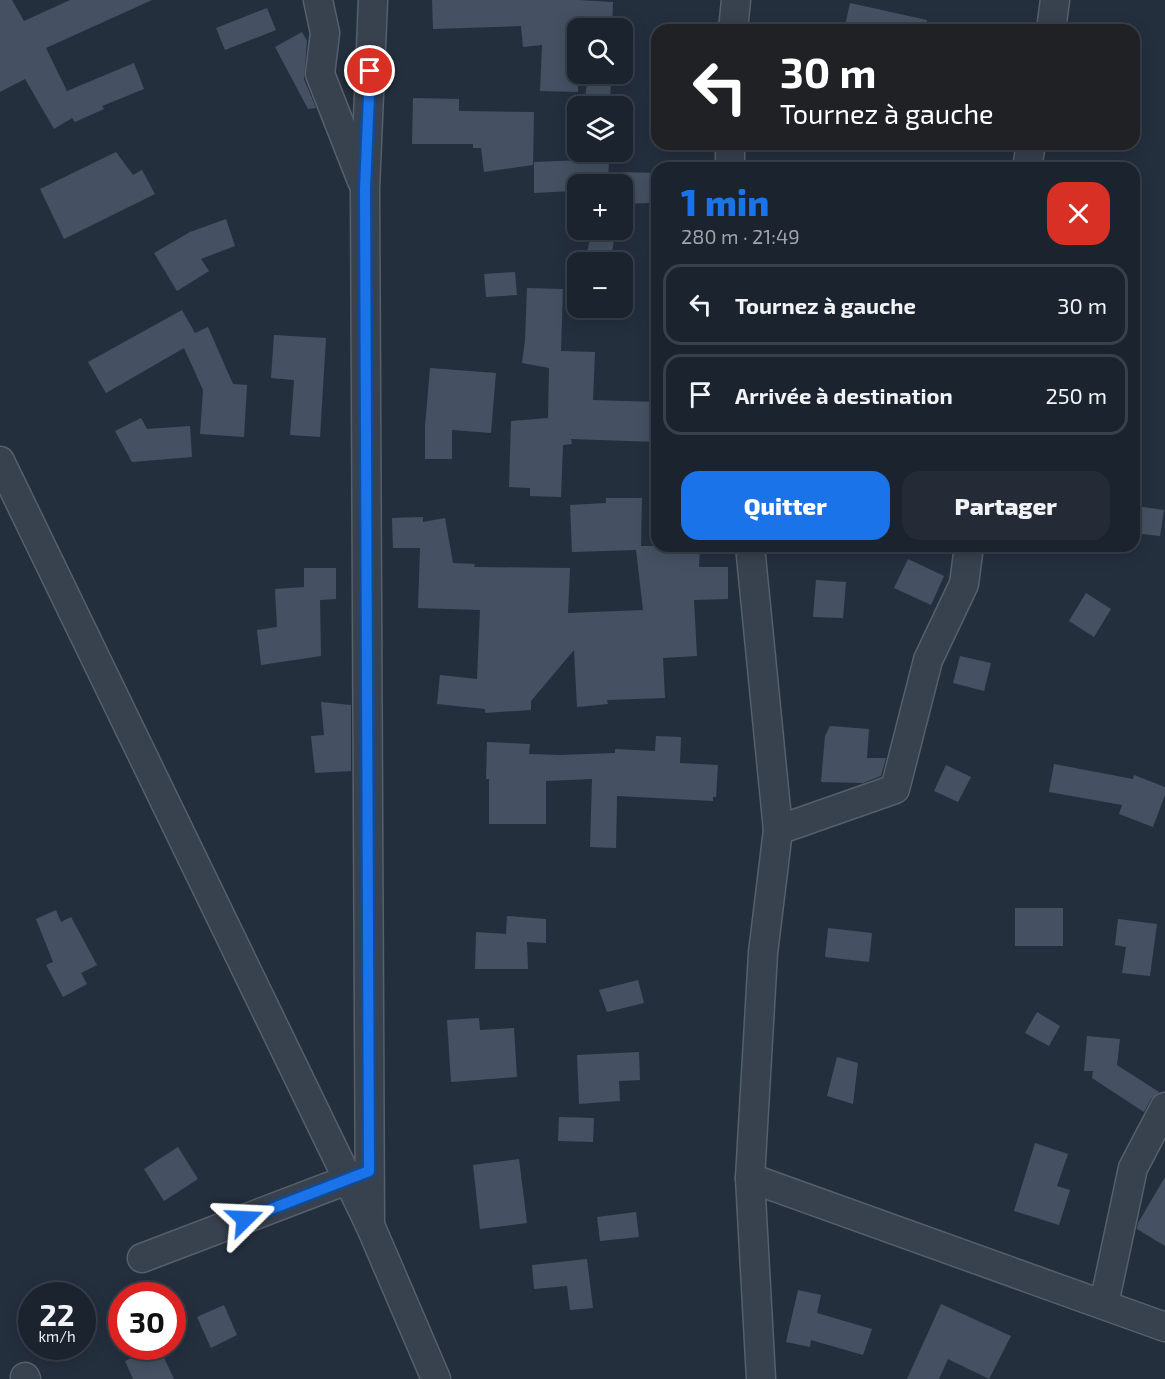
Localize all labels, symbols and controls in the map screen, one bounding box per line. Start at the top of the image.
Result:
map controls [567,18,633,318]
button: search [567,18,633,84]
pin [344,45,395,96]
text: 30 m [780,46,876,96]
icon: left [681,48,759,126]
icon: arrive [353,54,386,87]
button: layers [567,96,633,162]
text: Tournez à gauche [780,97,994,129]
button: + [567,174,633,240]
text: 1 min [681,180,769,223]
button: close [1047,182,1110,245]
text: 280 m · 21:49 [681,224,800,248]
button: − [567,252,633,318]
icon: left [684,288,717,321]
text: Tournez à gauche [735,292,916,318]
text: 30 m [1057,292,1107,318]
icon: arrive [684,378,717,411]
text: Arrivée à destination [735,382,953,408]
text: 250 m [1045,382,1107,408]
button: Quitter [681,471,890,540]
button: Partager [902,471,1110,540]
position arrow [213,1187,277,1251]
speed limit sign: 30 [108,1282,186,1360]
text: 22 [40,1296,74,1332]
text: km/h [38,1327,76,1345]

